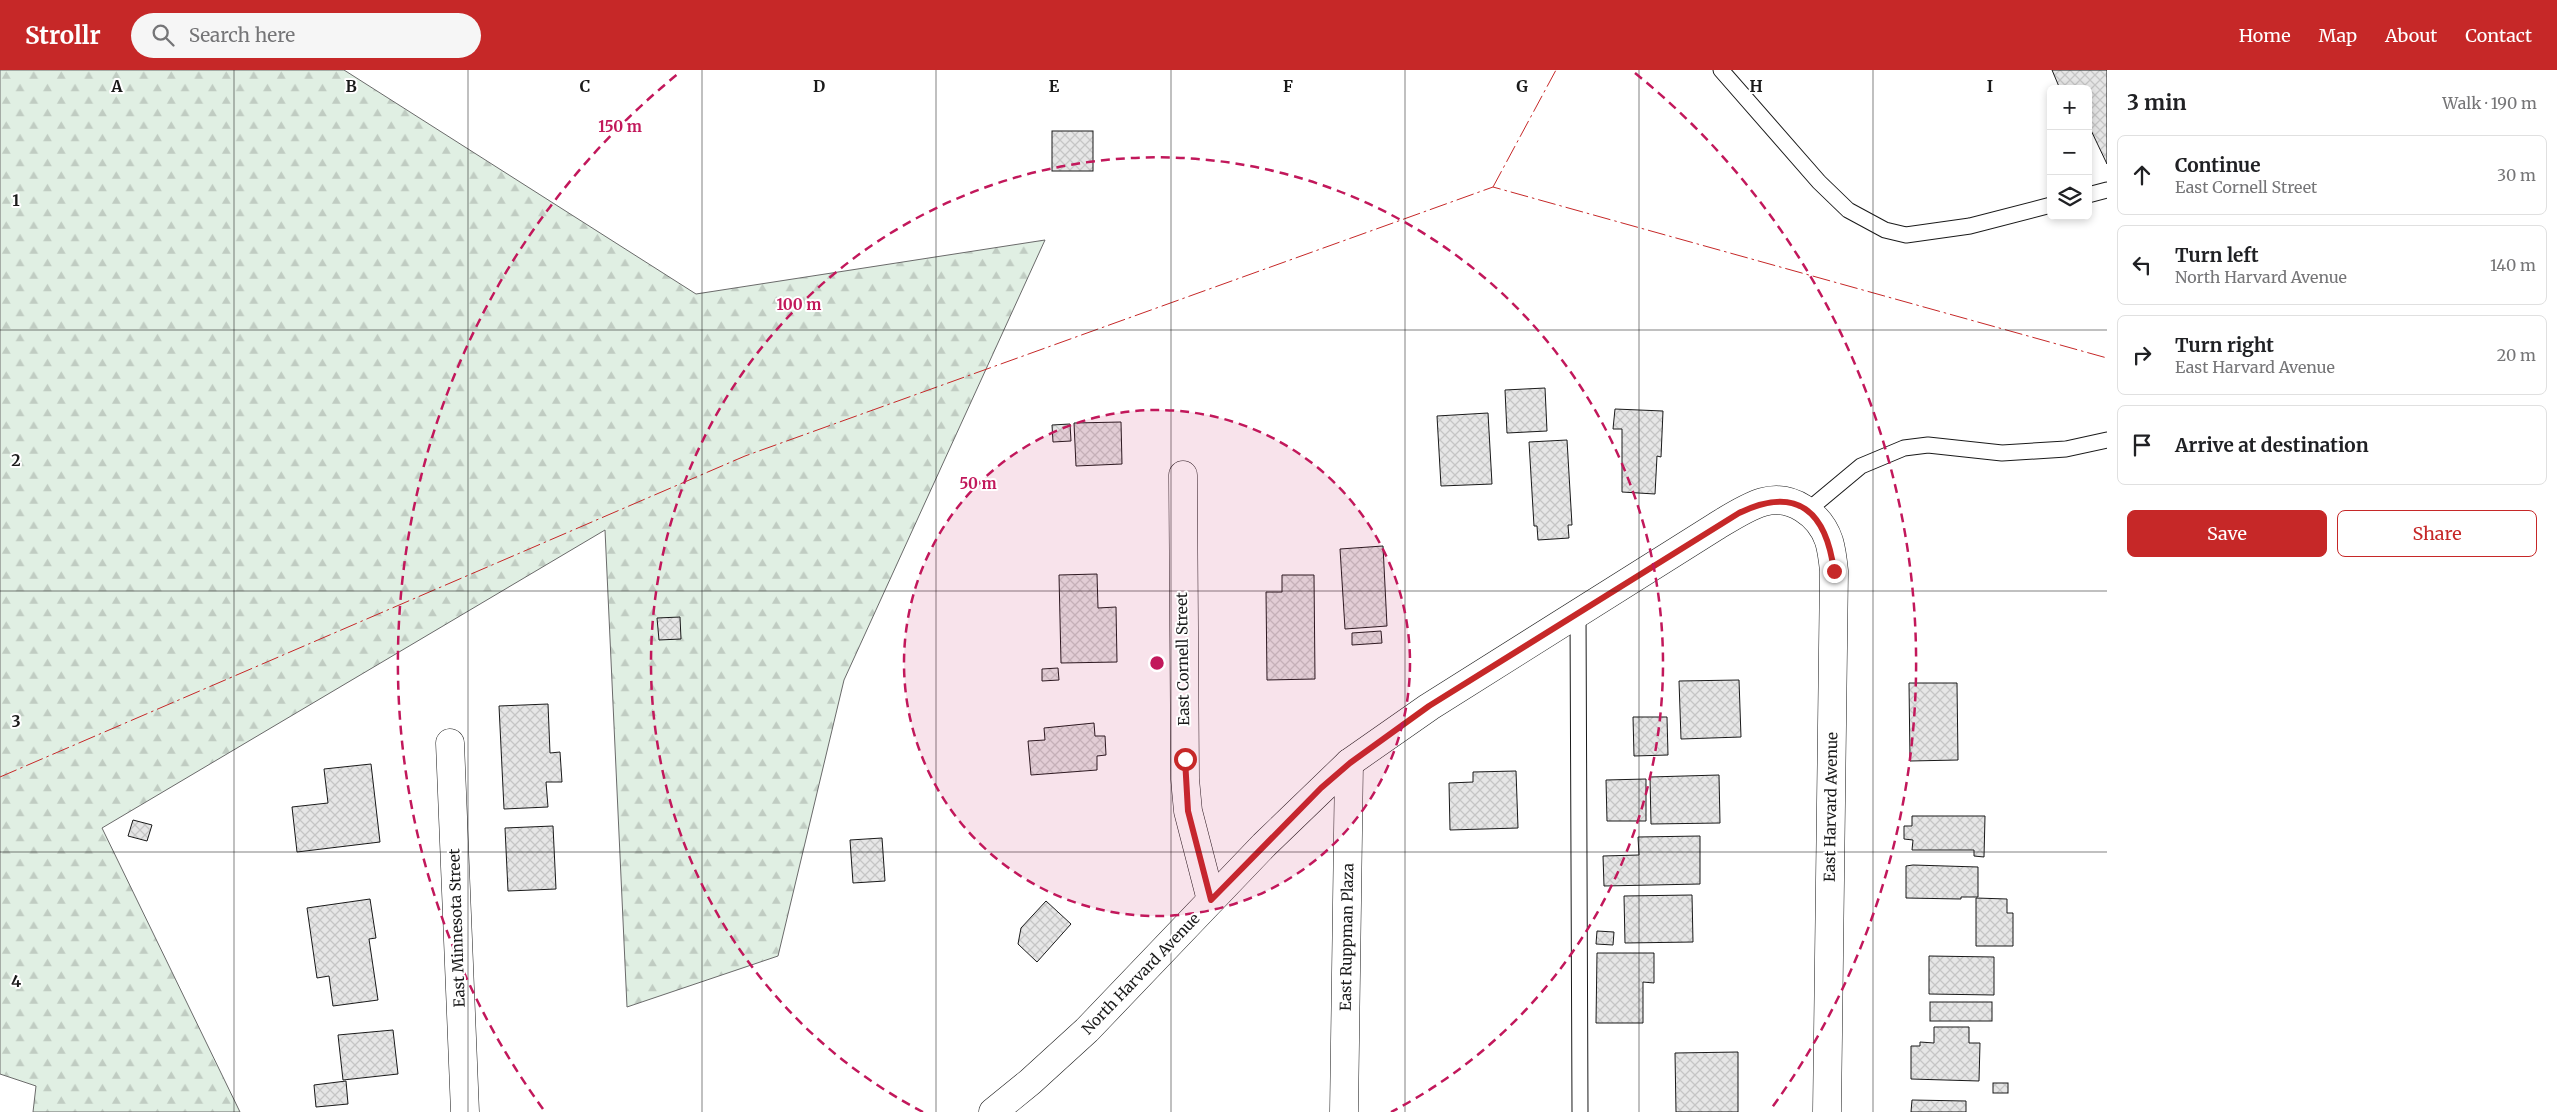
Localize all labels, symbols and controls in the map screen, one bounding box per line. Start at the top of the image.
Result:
search box [131,13,481,58]
text: Strollr [25,20,101,51]
icon: search [149,21,177,49]
text: Search here [189,23,295,47]
text: Home [2239,24,2291,47]
text: Map [2319,24,2357,47]
text: About [2385,24,2437,47]
text: Contact [2465,24,2532,47]
text: A [110,76,123,96]
text: B [345,76,357,96]
text: C [580,76,590,96]
text: D [813,76,825,96]
text: E [1049,76,1060,96]
text: F [1283,76,1293,96]
text: G [1516,76,1528,96]
text: H [1749,76,1763,96]
text: I [1987,76,1993,96]
map controls [2047,85,2092,220]
button: + [2047,85,2092,130]
text: 3 min [2127,89,2186,116]
text: Walk · 190 m [2442,93,2537,113]
text: 150 m [598,117,642,136]
button: − [2047,130,2092,175]
text: Continue [2175,153,2261,177]
icon: ahead [2128,161,2156,189]
text: 30 m [2497,165,2536,185]
button: layers [2047,175,2092,220]
text: East Cornell Street [2175,177,2317,197]
text: 1 [12,190,20,210]
text: Turn left [2175,243,2259,267]
icon: left [2128,251,2156,279]
text: 140 m [2490,255,2536,275]
text: North Harvard Avenue [2175,267,2347,287]
text: 100 m [777,295,821,314]
text: Turn right [2175,333,2274,357]
icon: right [2128,341,2156,369]
text: 20 m [2497,345,2536,365]
text: East Harvard Avenue [2175,357,2335,377]
icon: arrive [2128,431,2156,459]
text: Arrive at destination [2175,433,2369,457]
text: 2 [11,450,21,470]
text: 50 m [959,474,997,493]
button: Save [2127,510,2327,557]
button: Share [2337,510,2537,557]
route end [1823,560,1846,583]
street label: East Cornell Street [1172,592,1193,726]
centre of rings [1148,654,1166,672]
text: 3 [11,711,21,731]
street label: East Harvard Avenue [1820,732,1841,882]
route start [1174,748,1197,771]
street label: East Minnesota Street [444,848,469,1008]
street label: East Ruppman Plaza [1336,863,1357,1011]
street label: North Harvard Avenue [1078,909,1204,1038]
text: 4 [11,971,21,991]

